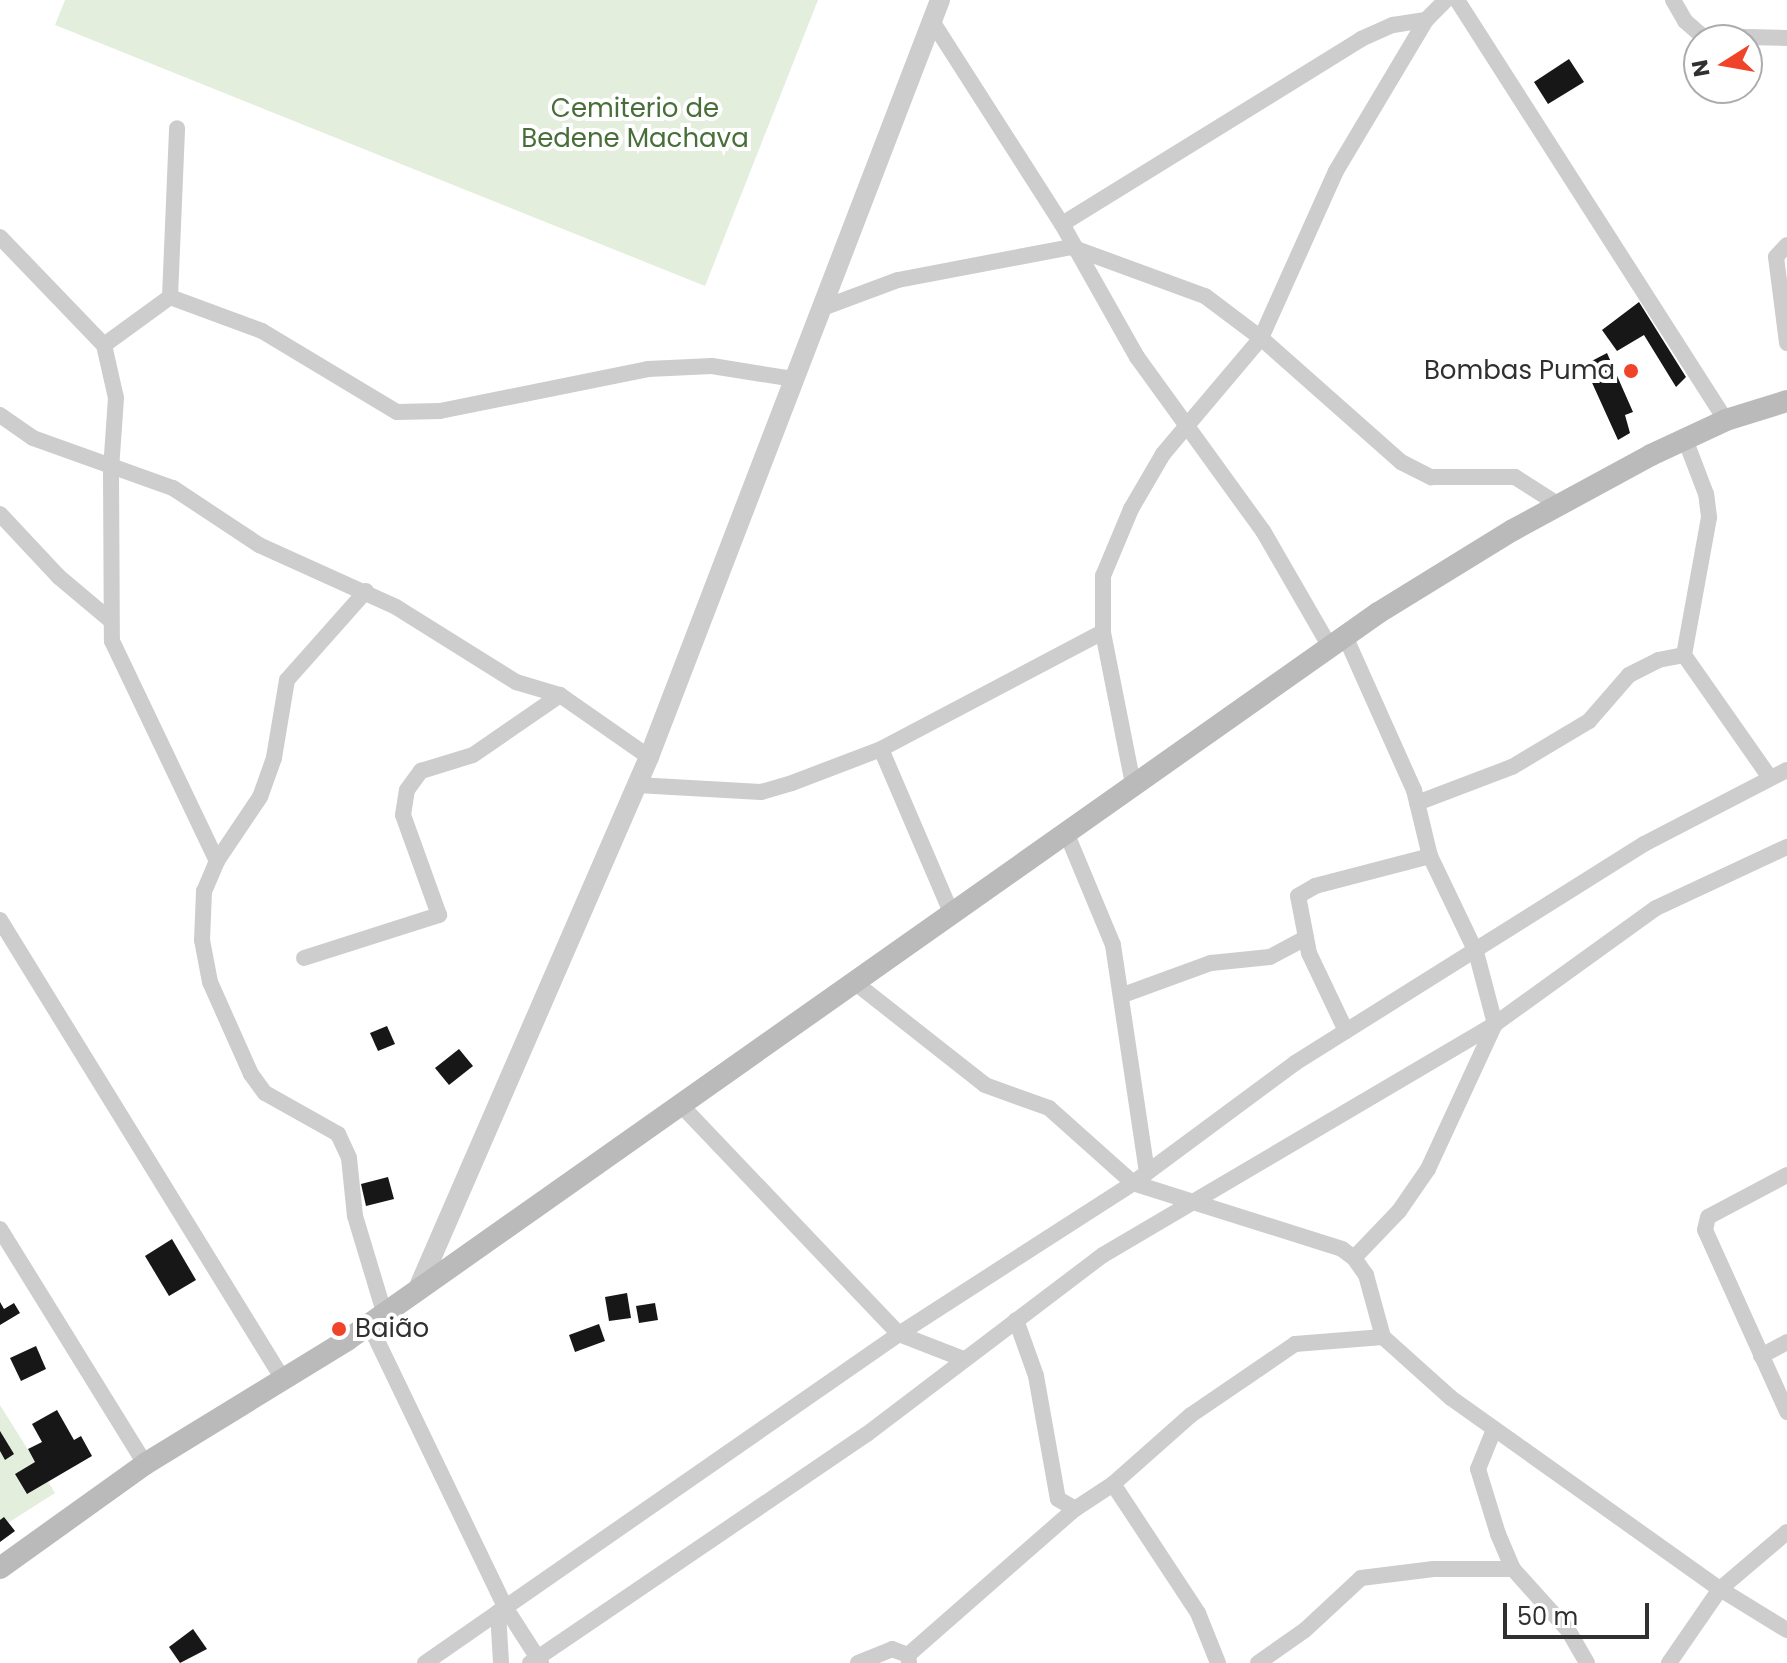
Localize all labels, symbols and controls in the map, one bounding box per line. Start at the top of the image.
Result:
north arrow [1683,24,1763,104]
text: N [1684,57,1718,79]
park label: Cemiterio de Bedene Machava [521,93,749,154]
place label: Bombas Puma [1424,355,1615,387]
marker: Bombas Puma [1622,362,1640,380]
place label: Baião [355,1313,429,1345]
marker: Baião [330,1320,348,1338]
scale bar [1507,1587,1653,1637]
text: 50 m [1517,1600,1578,1633]

